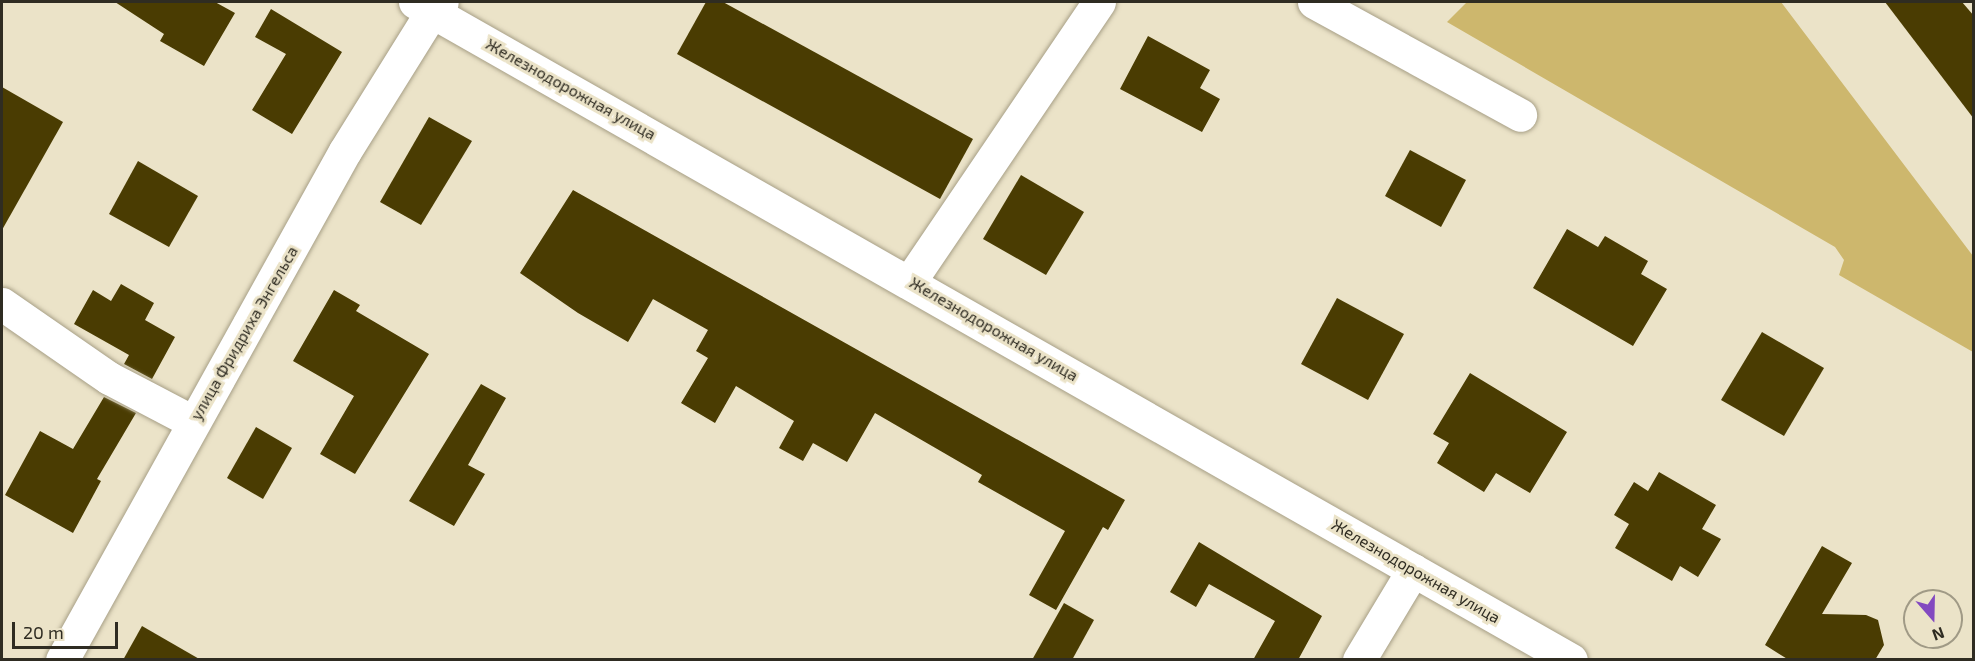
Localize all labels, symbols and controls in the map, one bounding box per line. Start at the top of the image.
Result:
street label: Железнодорожная улица [483,34,659,144]
street label: улица Фридриха Энгельса [186,243,302,423]
street label: Железнодорожная улица [906,273,1082,385]
street label: Железнодорожная улица [1328,515,1504,627]
north arrow [1903,589,1963,649]
scale bar [15,610,122,648]
text: 20 m [23,621,64,643]
text: N [1930,624,1947,645]

